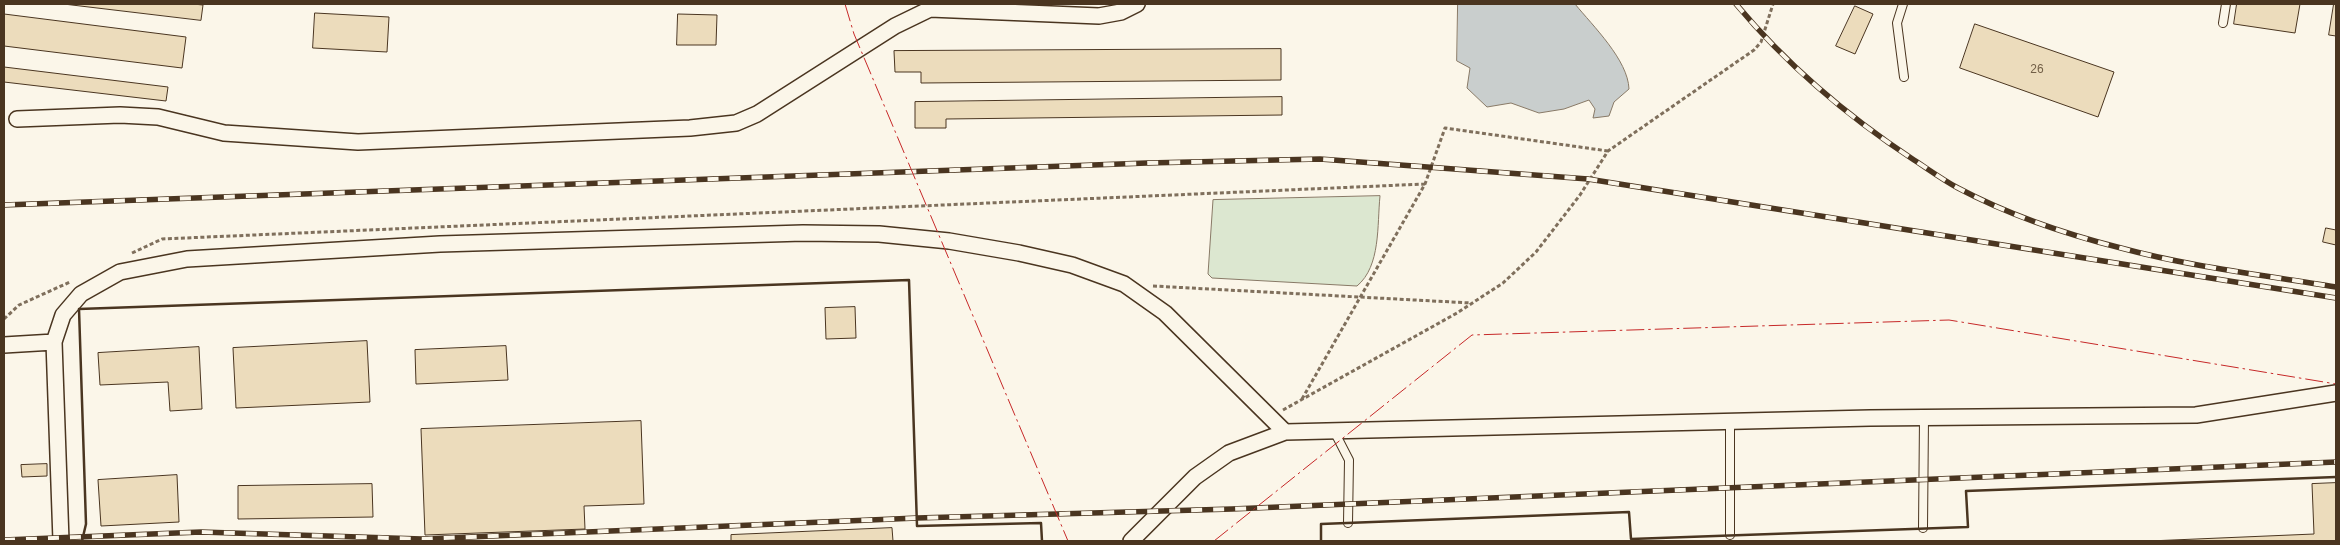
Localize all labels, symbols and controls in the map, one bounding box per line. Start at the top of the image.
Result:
house number: 26 [2030,63,2044,77]

